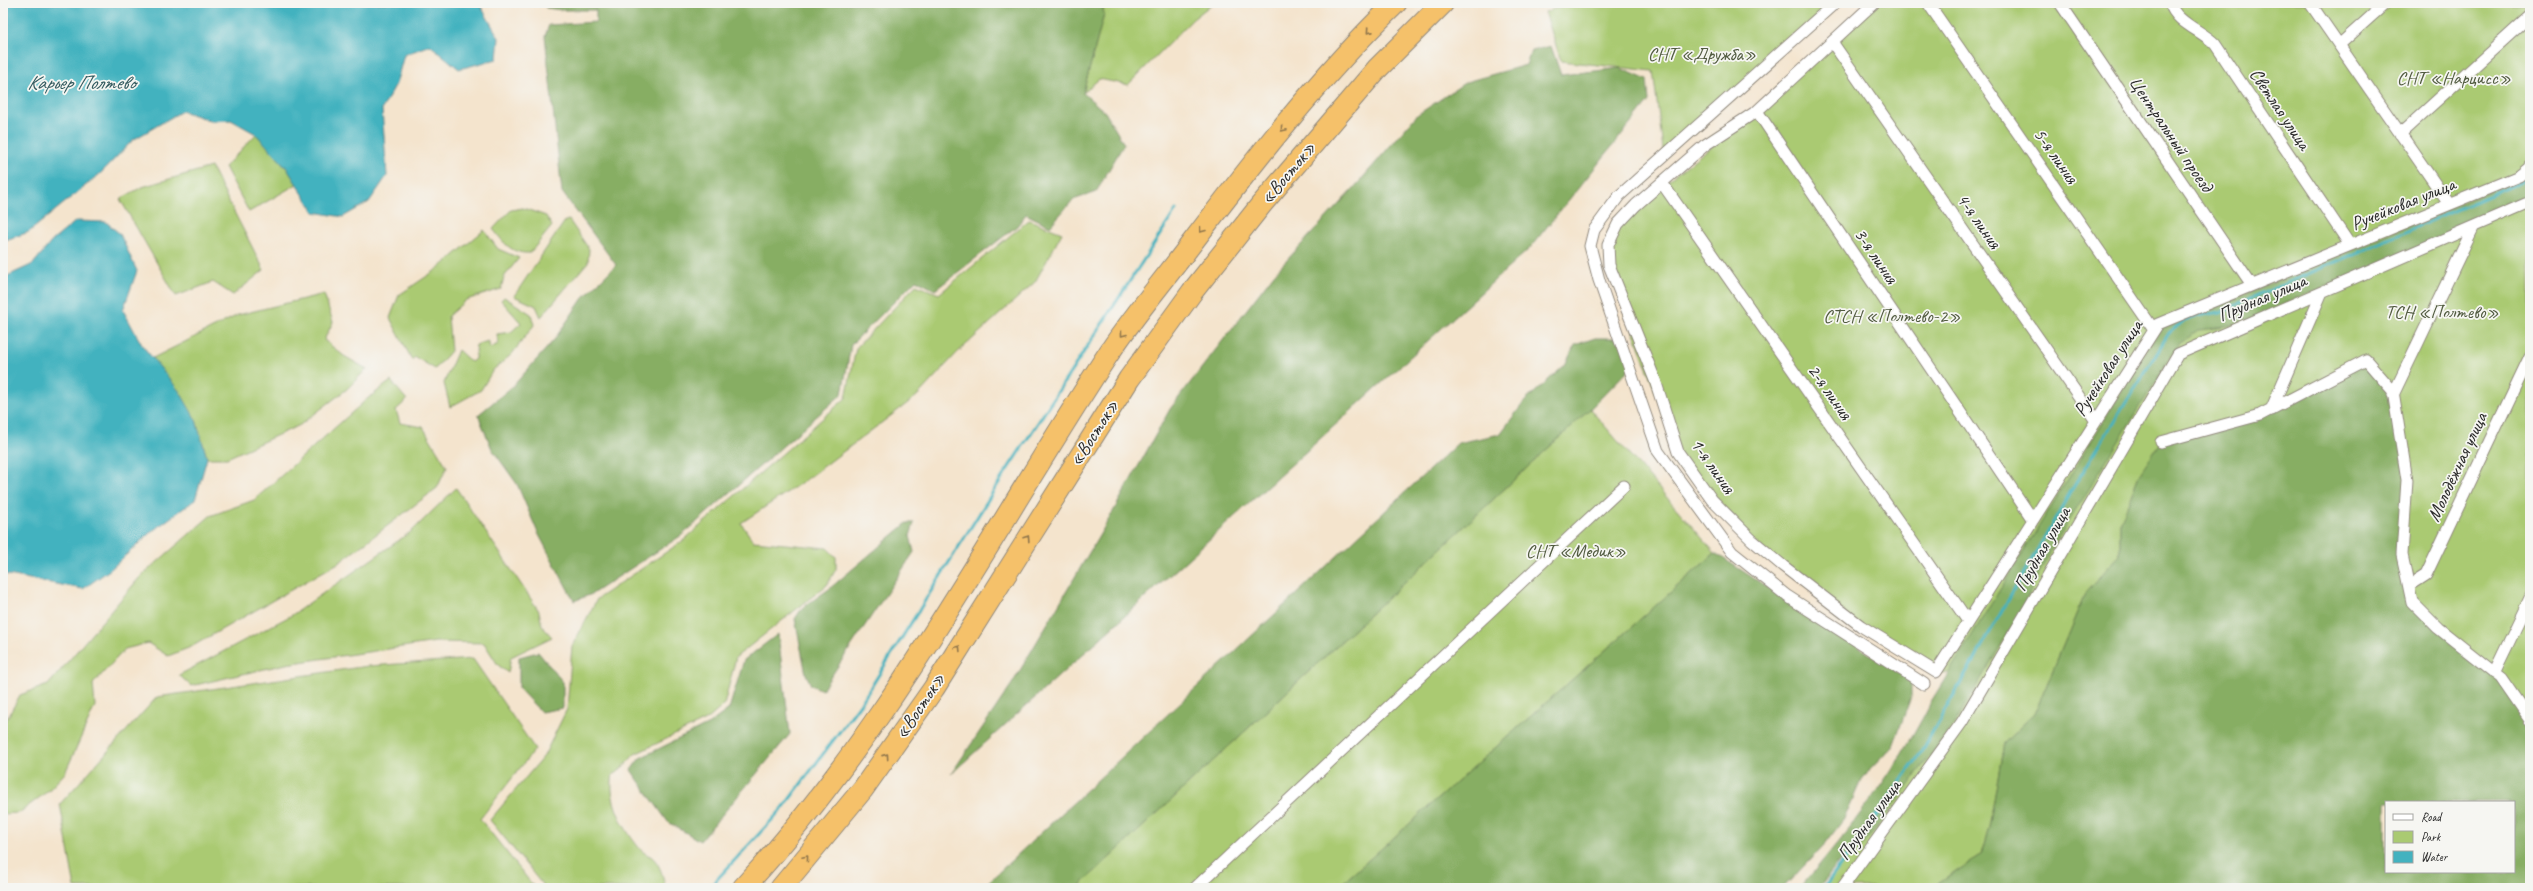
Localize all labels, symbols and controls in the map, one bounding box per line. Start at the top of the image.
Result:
one-way arrow [1366,26,1373,34]
park label: СНТ «Дружба» [1648,42,1756,66]
street label: Светлая улица [2244,64,2317,156]
park label: СНТ «Нарцисс» [2397,66,2511,90]
water label: Карьер Полтево [27,70,139,95]
street label: Центральный проезд [2123,72,2220,198]
street label: 5-я линия [2028,123,2084,189]
one-way arrow [1281,124,1288,131]
street label: «Восток» [1255,137,1321,209]
street label: Ручейковая улица [2347,171,2461,236]
street label: 4-я линия [1951,188,2007,254]
street label: 3-я линия [1849,223,1904,290]
one-way arrow [1200,226,1207,233]
street label: Прудная улица [2214,268,2312,327]
park label: ТСН «Полтево» [2385,300,2499,324]
park label: СТСН «Полтево-2» [1823,304,1961,328]
street label: Ручейковая улица [2068,313,2149,421]
one-way arrow [1121,329,1128,336]
street label: 2-я линия [1802,359,1858,425]
street label: «Восток» [1064,395,1124,471]
street label: Молодёжная улица [2421,408,2493,525]
street label: 1-я линия [1685,433,1741,499]
street label: Прудная улица [2008,501,2077,596]
one-way arrow [1022,535,1029,542]
park label: СНТ «Медик» [1526,539,1626,563]
one-way arrow [954,645,961,652]
street label: «Восток» [889,668,951,744]
one-way arrow [881,753,889,760]
street label: Прудная улица [1832,773,1908,865]
legend [2385,801,2515,873]
text: Road [2421,809,2443,825]
text: Park [2421,829,2442,845]
text: Water [2421,849,2449,865]
one-way arrow [801,855,808,863]

